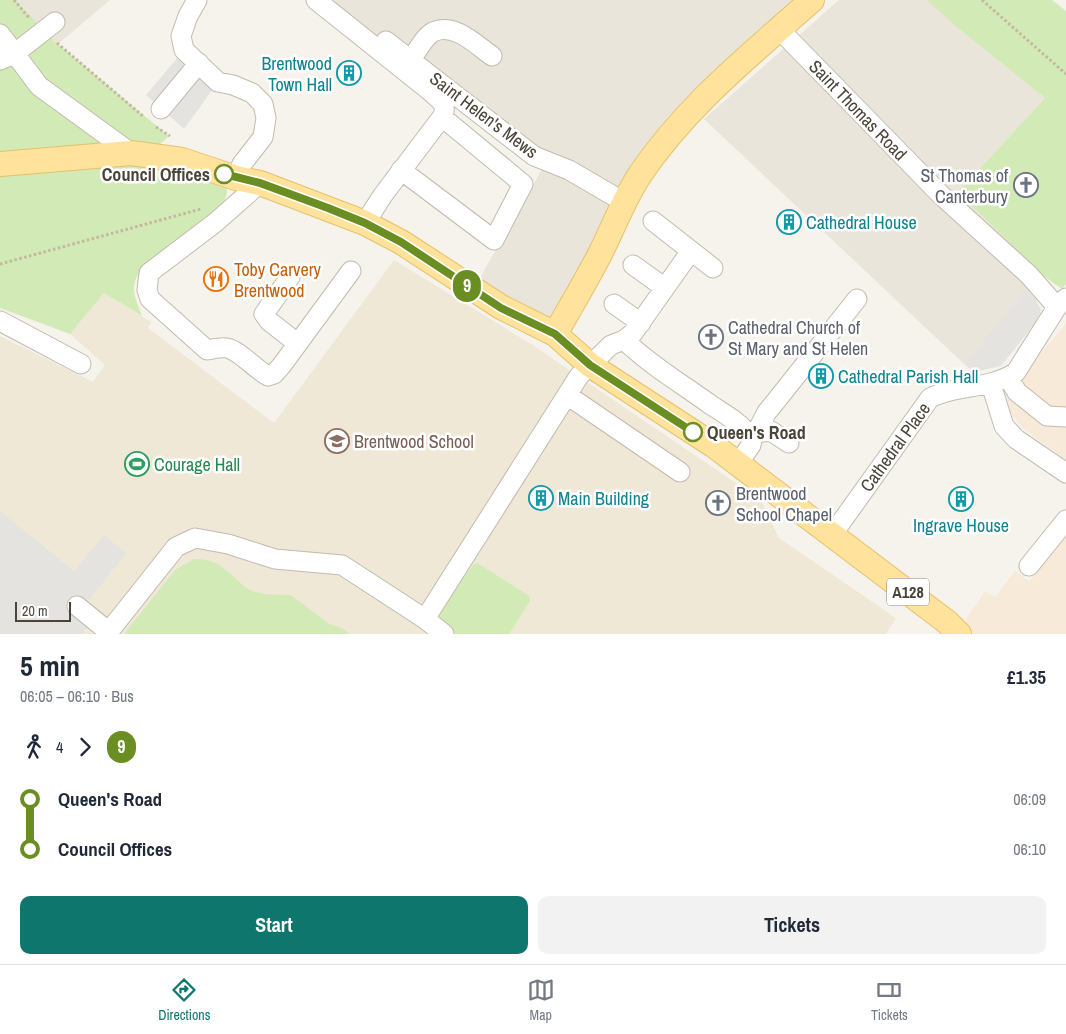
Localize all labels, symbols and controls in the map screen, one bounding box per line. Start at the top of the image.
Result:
place label: Brentwood Town Hall [261,51,332,97]
street label: Saint Thomas Road [803,54,913,166]
building icon: Brentwood Town Hall [336,60,362,86]
street label: Saint Helen's Mews [425,66,543,164]
place label: Council Offices [102,162,210,187]
place label: St Thomas of Canterbury [920,163,1009,209]
marker: Council Offices [214,164,234,184]
church icon: St Thomas of Canterbury [1013,172,1039,198]
building icon: Cathedral House [776,209,802,235]
place label: Cathedral House [806,210,917,235]
place label: Toby Carvery Brentwood [234,257,322,303]
restaurant icon: Toby Carvery Brentwood [203,266,229,292]
line badge: 9 [451,270,483,302]
text: 9 [463,273,471,298]
place label: Cathedral Church of St Mary and St Helen [728,315,868,361]
church icon: Cathedral Church of St Mary and St Helen [698,324,724,350]
building icon: Cathedral Parish Hall [808,363,834,389]
place label: Cathedral Parish Hall [838,364,978,389]
street label: Cathedral Place [854,397,936,497]
place label: Queen's Road [707,420,806,445]
marker: Queen's Road [683,422,703,442]
school or university icon: Brentwood School [324,428,350,454]
place label: Brentwood School [354,429,474,454]
sports icon: Courage Hall [124,451,150,477]
place label: Courage Hall [154,452,240,477]
place label: Brentwood School Chapel [736,481,832,527]
building icon: Main Building [528,485,554,511]
place label: Main Building [558,486,650,511]
building icon: Ingrave House [948,486,974,512]
church icon: Brentwood School Chapel [705,490,731,516]
place label: Ingrave House [913,513,1009,538]
road number: A128 [887,578,929,606]
scale bar [15,599,71,622]
text: 20 m [22,602,48,620]
text: 5 min [20,647,80,685]
text: £1.35 [1007,664,1046,690]
text: 06:05 – 06:10 · Bus [20,685,134,707]
icon: walk [20,733,48,761]
icon: forward [71,733,99,761]
text: 9 [117,734,126,759]
text: 4 [56,736,63,758]
text: Queen's Road [58,786,162,812]
text: 06:09 [1013,788,1046,810]
text: Council Offices [58,836,172,862]
text: 06:10 [1013,838,1046,860]
button: Start [20,896,528,954]
button: Tickets [538,896,1046,954]
tab: Directions [158,976,210,1024]
tab: Map [527,976,555,1024]
tab: Tickets [871,976,908,1024]

